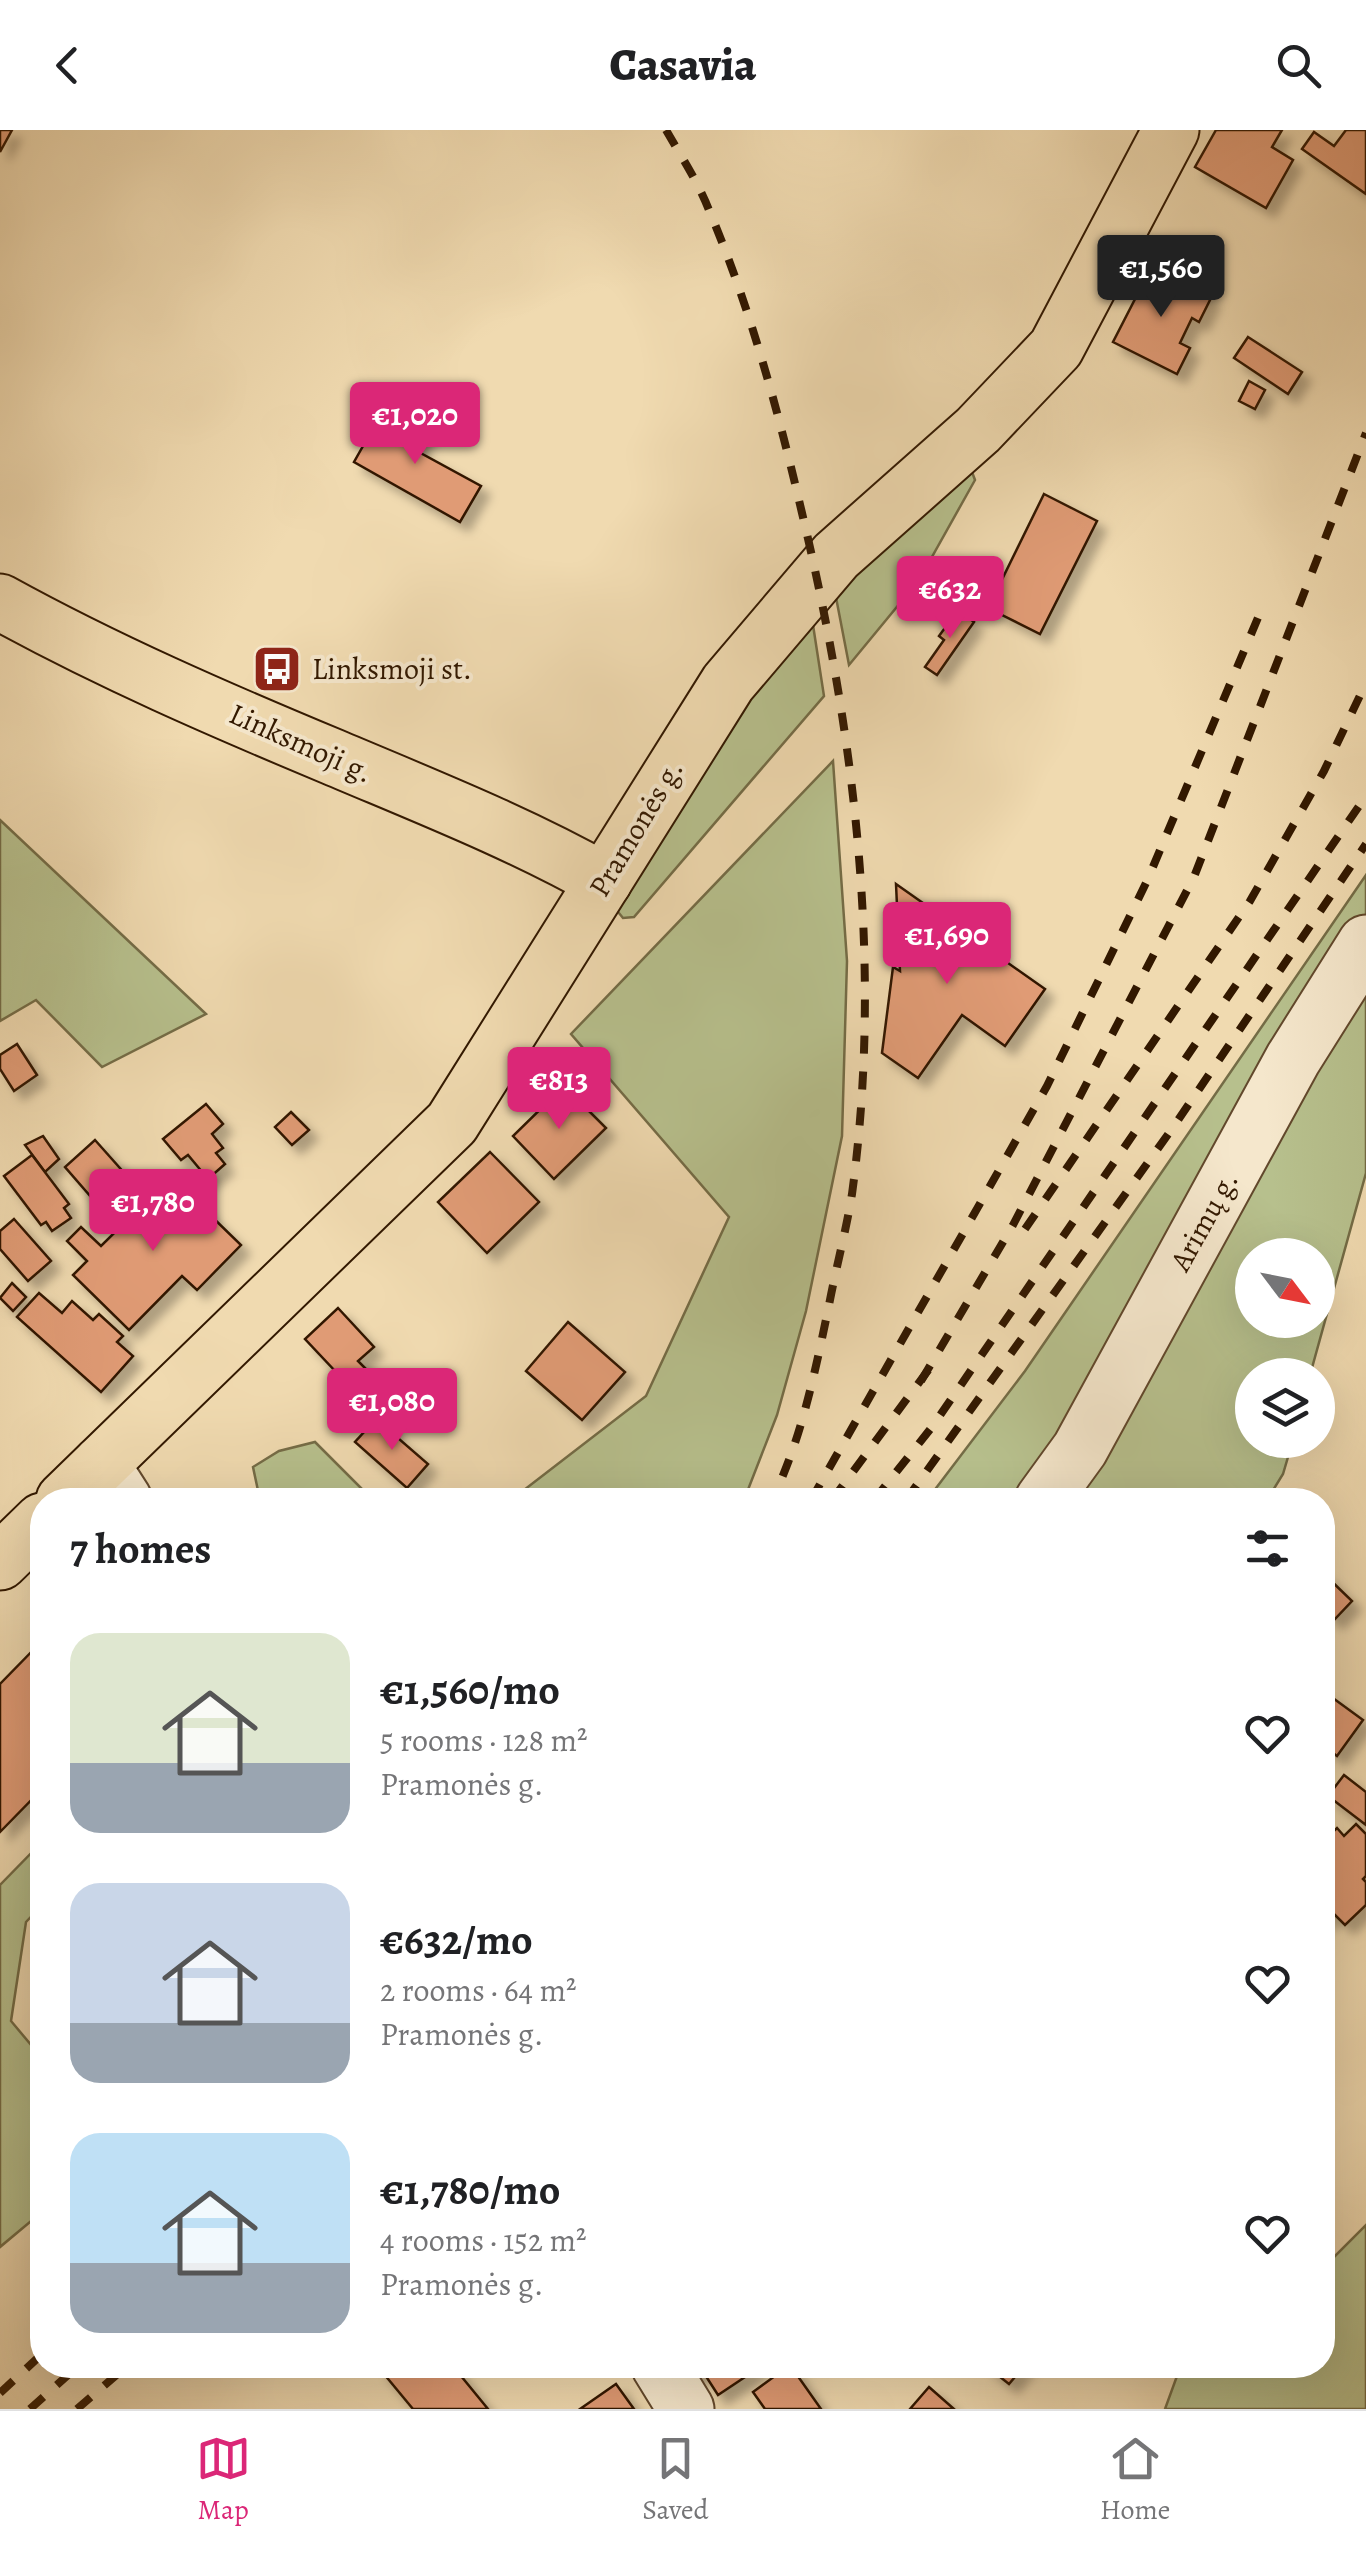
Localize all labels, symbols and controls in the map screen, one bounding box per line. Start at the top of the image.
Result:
text: Casavia [610,34,756,96]
icon: back [40,38,95,93]
icon: search [1271,38,1326,93]
pin: €1,560 [1080,235,1242,320]
text: €1,560 [1119,245,1203,289]
pin: €1,020 [334,382,496,467]
text: €1,020 [372,392,458,436]
pin: €632 [891,556,1009,641]
text: €632 [919,566,981,610]
bus stop icon: Linksmoji st. [251,643,303,695]
place label: Linksmoji st. [312,649,472,689]
street label: Linksmoji g. [223,694,379,792]
street label: Pramonės g. [579,752,693,904]
pin: €1,690 [866,902,1028,987]
text: €1,690 [905,912,989,956]
pin: €813 [500,1047,618,1132]
text: €813 [530,1057,588,1101]
street label: Arimų g. [1160,1164,1248,1279]
pin: €1,780 [72,1169,234,1254]
text: €1,780 [111,1179,195,1223]
north arrow [1235,1238,1335,1338]
map controls [1235,1238,1335,1458]
button: layers [1235,1358,1335,1458]
pin: €1,080 [311,1368,473,1453]
text: €1,080 [349,1378,435,1422]
text: 7 homes [70,1520,211,1577]
icon: filters [1240,1521,1295,1576]
text: €1,560/mo [380,1661,560,1718]
icon: home [150,1673,270,1793]
icon: heart [1240,1706,1295,1761]
text: 5 rooms · 128 m² [380,1718,588,1762]
text: Pramonės g. [380,1762,544,1806]
text: €632/mo [380,1911,533,1968]
icon: home [150,1923,270,2043]
icon: heart [1240,1956,1295,2011]
text: 2 rooms · 64 m² [380,1968,577,2012]
text: Pramonės g. [380,2012,544,2056]
text: €1,780/mo [380,2161,560,2218]
icon: home [150,2173,270,2293]
icon: heart [1240,2206,1295,2261]
text: 4 rooms · 152 m² [380,2218,587,2262]
text: Pramonės g. [380,2262,544,2306]
tab: Map [196,2431,251,2529]
tab: Saved [642,2431,709,2529]
tab: Home [1100,2431,1170,2529]

